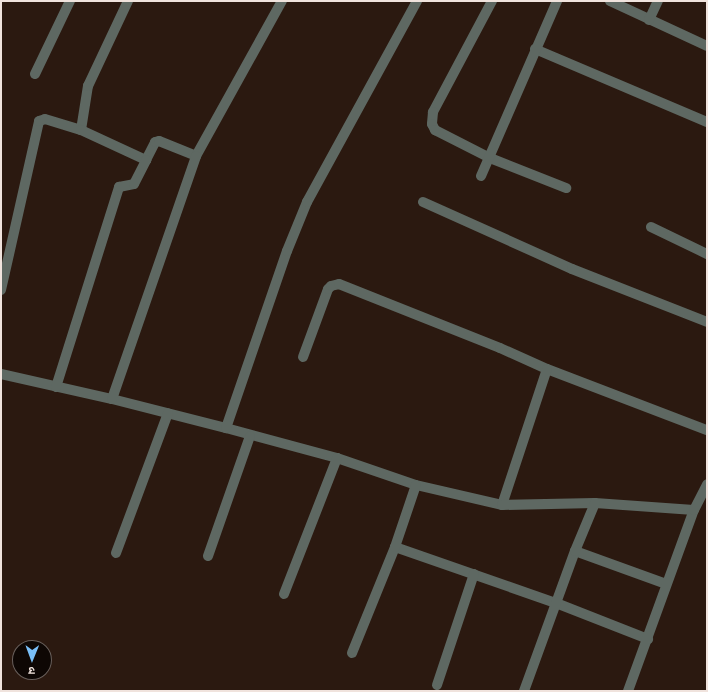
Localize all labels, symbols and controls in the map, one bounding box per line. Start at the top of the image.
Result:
north arrow [12,640,52,680]
text: उ [28,664,35,679]

